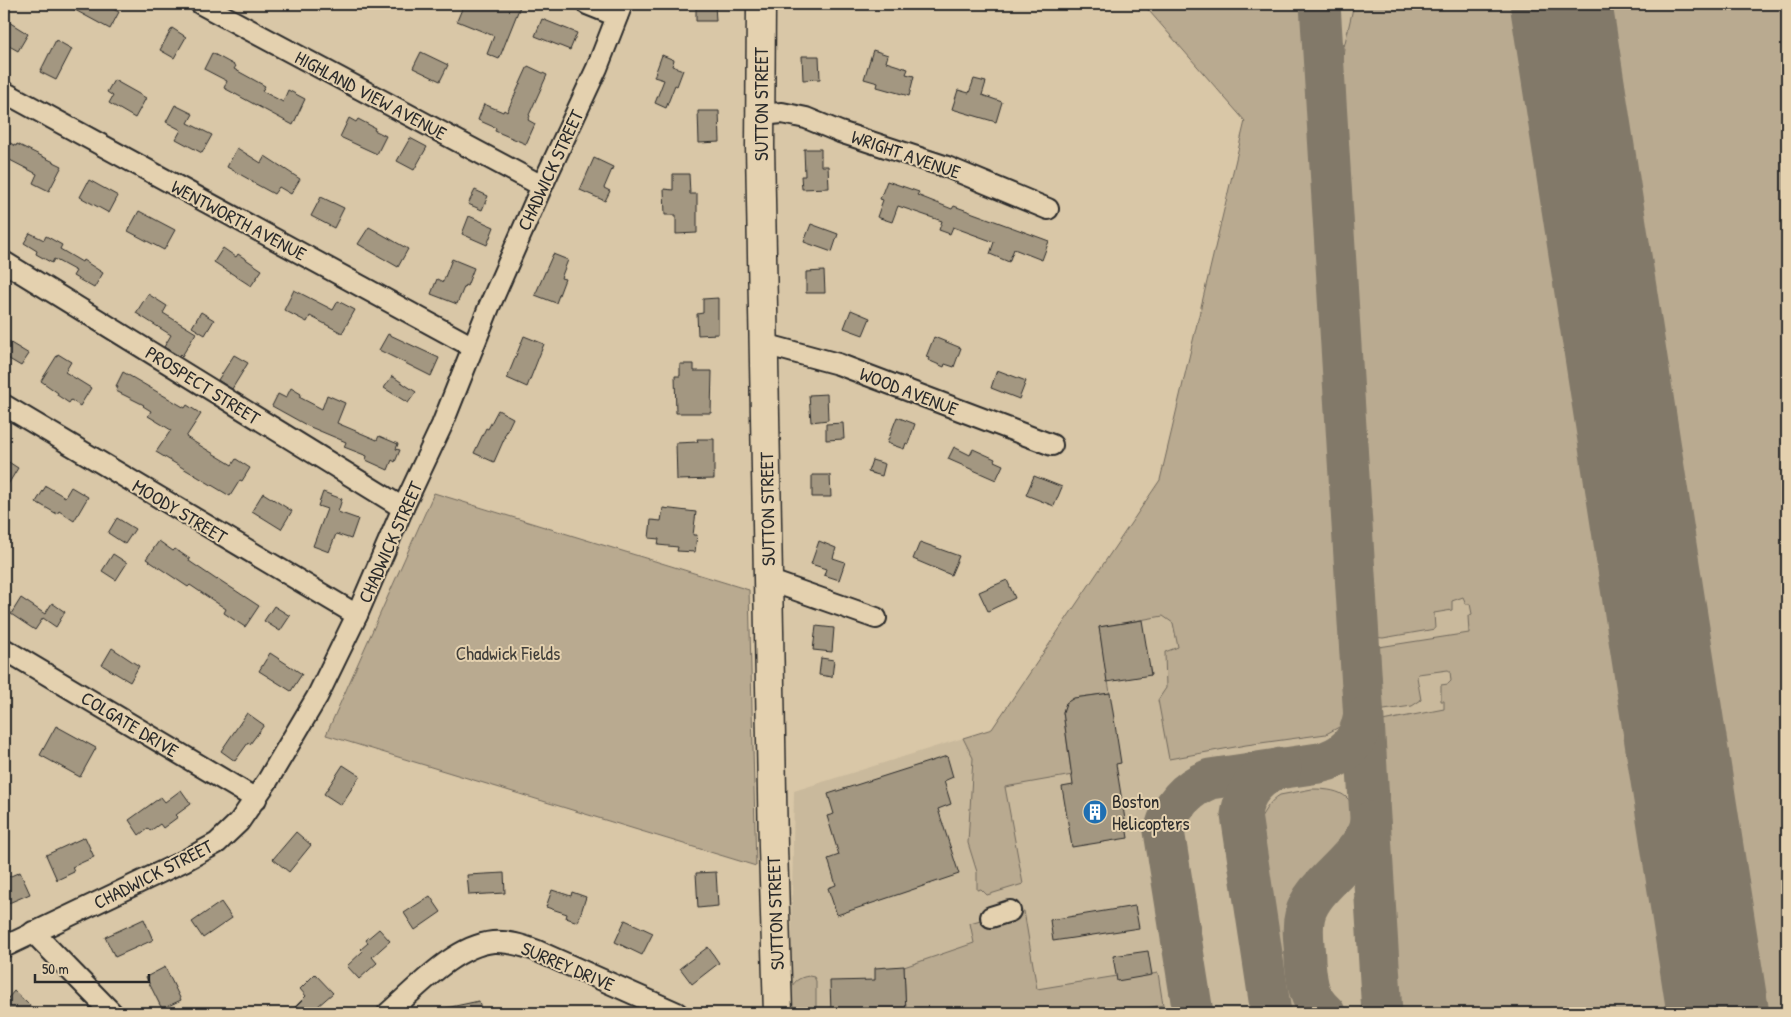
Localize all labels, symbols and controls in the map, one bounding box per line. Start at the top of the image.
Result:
street label: HIGHLAND VIEW AVENUE [291,44,452,146]
street label: SUTTON STREET [748,46,774,161]
street label: CHADWICK STREET [511,104,590,235]
street label: WRIGHT AVENUE [848,123,964,185]
street label: WENTWORTH AVENUE [167,173,312,267]
street label: PROSPECT STREET [141,339,266,431]
street label: WOOD AVENUE [856,360,963,422]
street label: SUTTON STREET [753,451,781,566]
street label: MOODY STREET [128,473,233,550]
street label: CHADWICK STREET [352,476,429,607]
park label: Chadwick Fields [456,640,560,666]
street label: COLGATE DRIVE [76,685,184,764]
place label: Boston Helicopters [1112,788,1190,836]
building icon: Boston Helicopters [1082,799,1108,825]
street label: CHADWICK STREET [89,832,218,915]
street label: SUTTON STREET [760,855,790,970]
street label: SURREY DRIVE [517,935,619,997]
scale bar [35,952,149,984]
text: 50 m [42,958,69,979]

